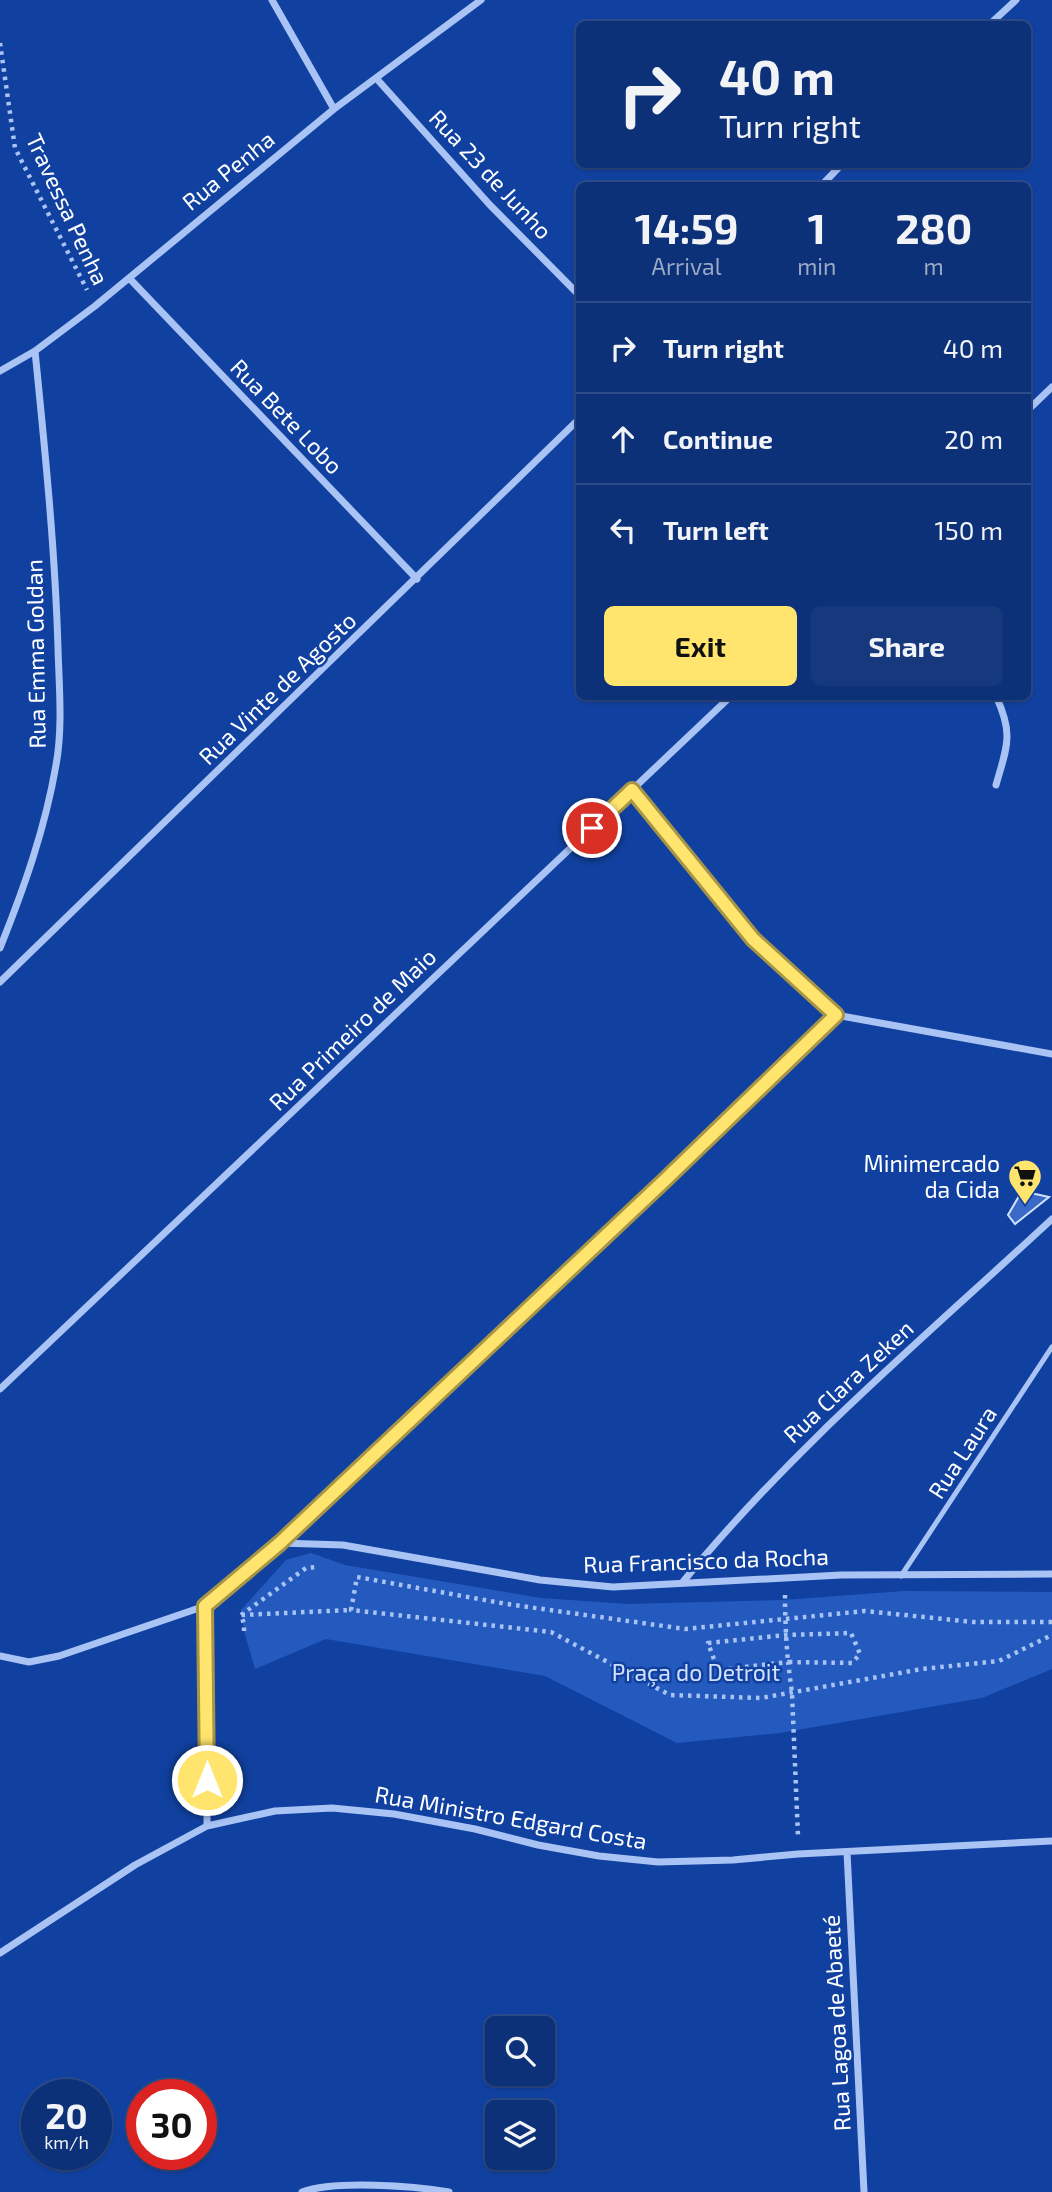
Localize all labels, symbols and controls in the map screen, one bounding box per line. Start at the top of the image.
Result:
text: 40 m [719,46,835,105]
icon: right [604,49,695,140]
street label: Rua 23 de Junho [424,103,558,245]
text: Turn right [719,106,861,144]
street label: Rua Penha [176,124,280,216]
street label: Travessa Penha [21,129,115,289]
text: 14:59 [635,202,738,252]
text: 1 [808,202,826,252]
text: 280 [895,202,972,252]
text: Arrival [652,252,722,280]
text: min [797,252,836,280]
text: m [924,252,944,280]
icon: right [604,329,642,367]
text: Turn right [663,332,784,363]
text: 40 m [943,332,1003,363]
street label: Rua Bete Lobo [225,353,349,479]
icon: ahead [604,420,642,458]
text: Continue [663,423,773,454]
text: 20 m [944,423,1003,454]
icon: left [604,511,642,549]
text: Turn left [663,514,769,545]
text: 150 m [934,514,1003,545]
street label: Rua Emma Goldan [19,559,51,749]
street label: Rua Vinte de Agosto [193,606,361,770]
button: Exit [604,606,797,686]
button: Share [811,606,1003,686]
pin [562,798,622,858]
icon: arrive [573,809,611,847]
street label: Rua Primeiro de Maio [263,942,441,1116]
place label: Minimercado da Cida [864,1149,1000,1203]
supermarket icon: Minimercado da Cida [1006,1157,1044,1206]
street label: Rua Clara Zeken [777,1314,919,1448]
street label: Rua Laura [922,1401,1002,1503]
street label: Rua Francisco da Rocha [583,1542,829,1578]
park label: Praça do Detroit [612,1658,781,1687]
position arrow [170,1743,244,1817]
street label: Rua Ministro Edgard Costa [373,1779,649,1855]
street label: Rua Lagoa de Abaeté [816,1914,856,2132]
map controls [485,2016,555,2170]
button: search [485,2016,555,2086]
speed limit sign: 30 [126,2079,217,2170]
text: 20 [45,2094,88,2136]
button: layers [485,2100,555,2170]
text: km/h [44,2131,89,2153]

